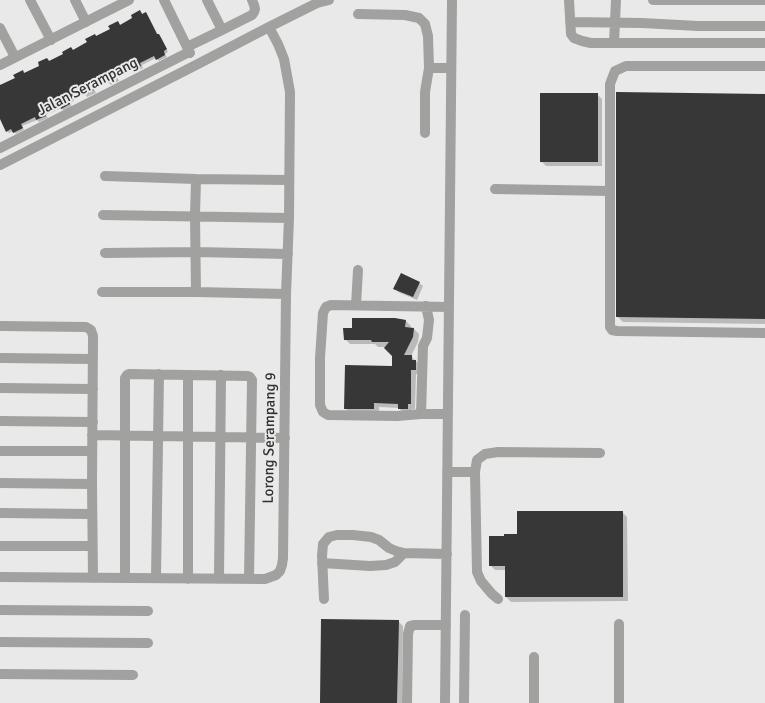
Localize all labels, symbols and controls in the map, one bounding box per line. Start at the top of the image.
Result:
street label: Jalan Serampang [35,54,141,120]
street label: Lorong Serampang 9 [260,372,280,504]

